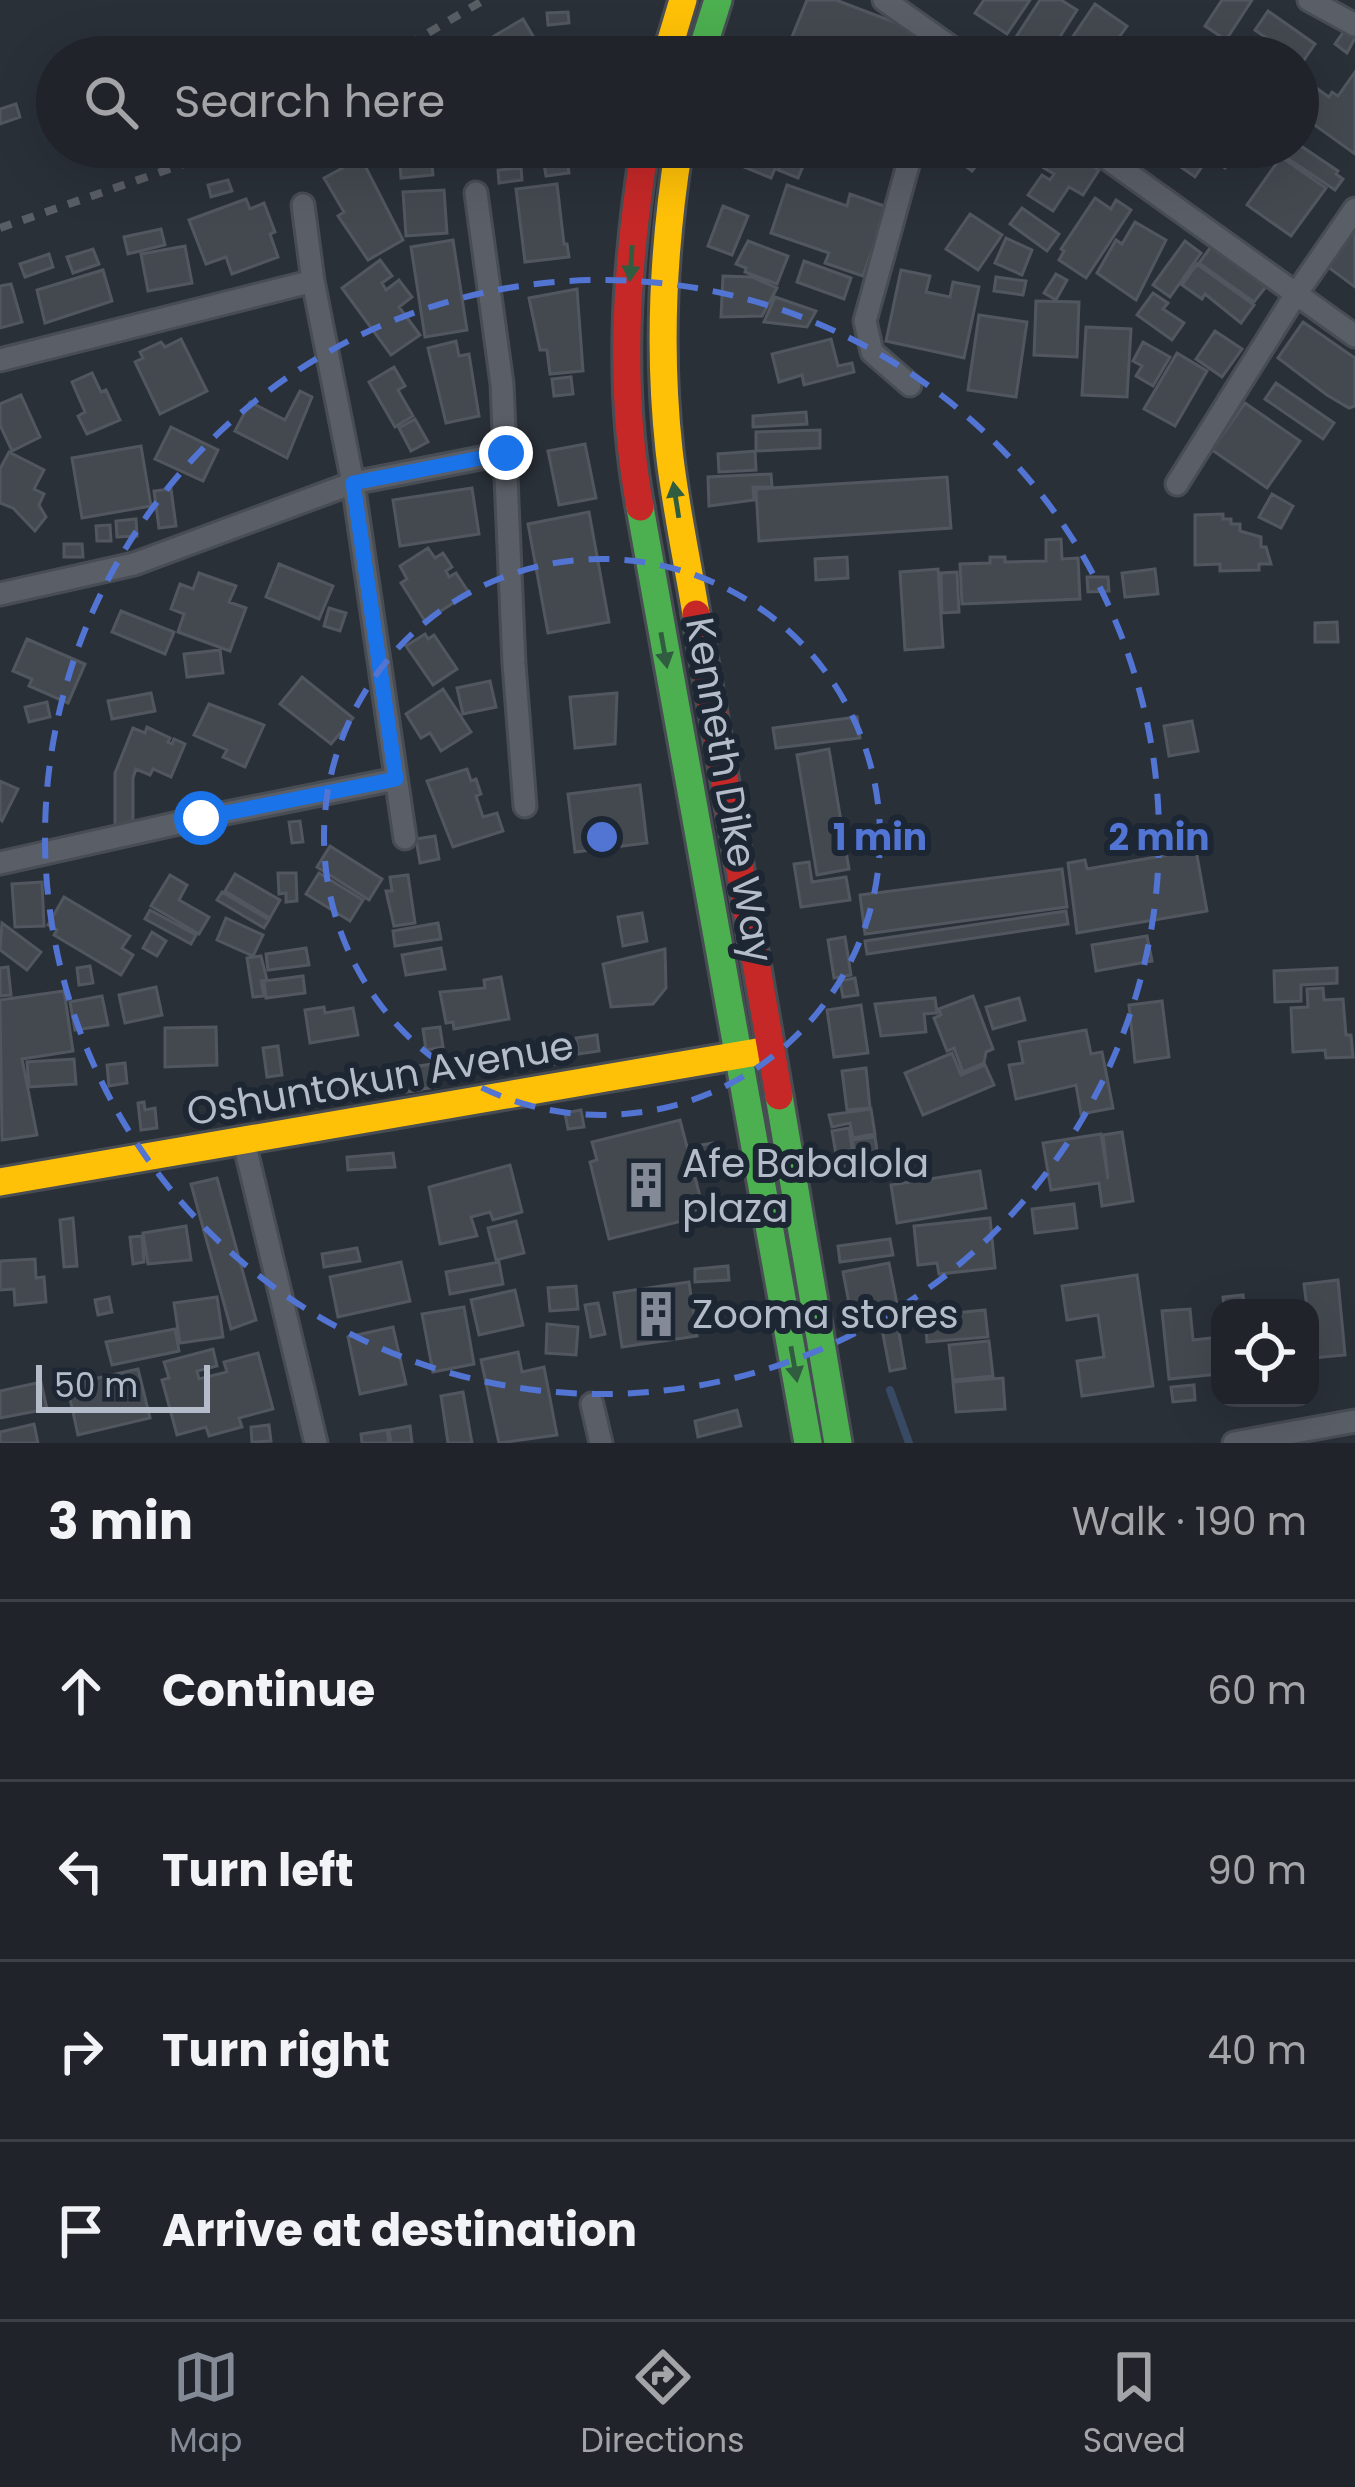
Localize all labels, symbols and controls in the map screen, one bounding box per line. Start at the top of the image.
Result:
search box [36,36,1319,168]
icon: search [78,69,144,135]
text: Search here [174,70,445,133]
one-way arrow [621,245,640,282]
route end [479,426,533,480]
one-way arrow [666,481,685,518]
street label: Kenneth Dike Way [672,613,787,967]
one-way arrow [655,632,674,669]
route start [174,791,228,845]
text: 1 min [833,812,927,863]
text: 2 min [1108,812,1210,863]
centre of rings [581,816,623,858]
street label: Oshuntokun Avenue [182,1017,578,1140]
place label: Afe Babalola plaza [682,1136,929,1236]
building icon: Afe Babalola plaza [621,1160,671,1210]
place label: Zooma stores [692,1287,959,1342]
building icon: Zooma stores [631,1289,681,1339]
map controls [1211,1299,1319,1407]
button: locate [1211,1299,1319,1407]
one-way arrow [785,1346,804,1384]
scale bar [36,1359,210,1412]
text: 50 m [54,1362,138,1409]
text: 3 min [48,1485,193,1557]
text: Walk · 190 m [1072,1494,1307,1549]
icon: ahead [48,1658,114,1724]
text: Continue [162,1659,375,1722]
text: 60 m [1207,1663,1307,1718]
icon: left [48,1838,114,1904]
text: Turn left [162,1839,354,1902]
text: 90 m [1207,1843,1307,1898]
icon: right [48,2018,114,2084]
text: Turn right [162,2019,390,2082]
text: 40 m [1207,2023,1307,2078]
icon: arrive [48,2198,114,2264]
text: Arrive at destination [162,2199,637,2262]
tab: Map [169,2344,242,2466]
tab: Directions [581,2344,744,2466]
tab: Saved [1083,2344,1186,2466]

